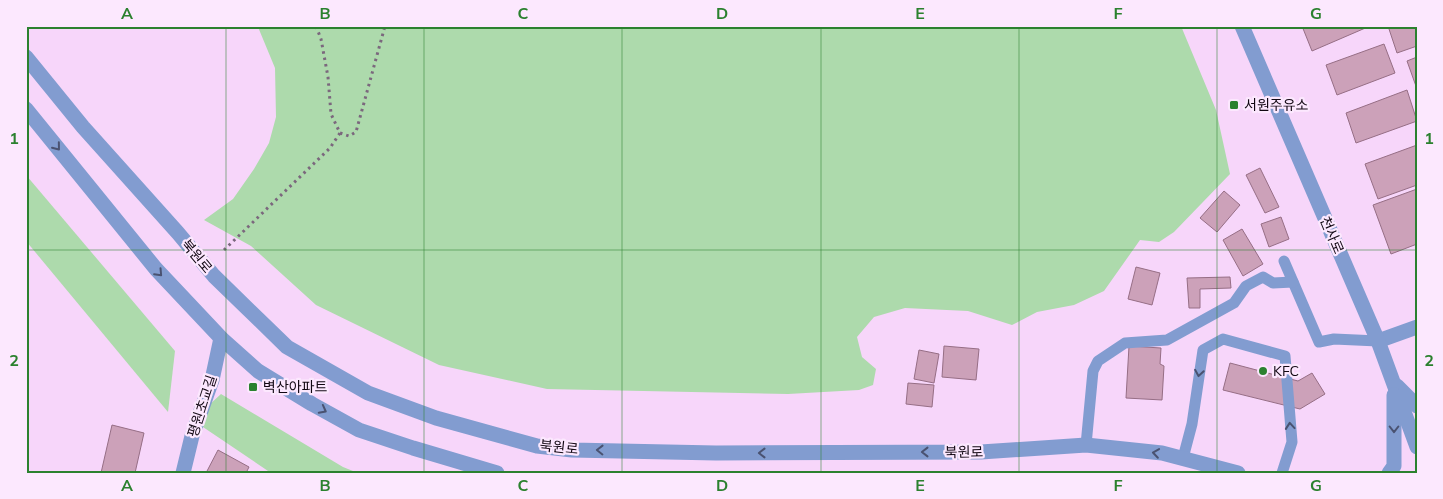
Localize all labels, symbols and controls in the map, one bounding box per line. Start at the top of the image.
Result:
text: A [121,3,133,23]
text: B [319,3,331,23]
text: C [518,3,529,23]
text: D [716,3,728,23]
text: E [915,3,925,23]
text: F [1113,3,1123,23]
text: G [1310,3,1322,23]
place label: 서원주유소 [1244,96,1309,114]
marker: 서원주유소 [1228,99,1240,111]
text: 1 [9,128,19,148]
text: 1 [1424,128,1434,148]
one-way arrow [51,141,59,150]
street label: 천사로 [1316,214,1348,256]
street label: 북원로 [178,235,216,277]
one-way arrow [154,267,163,276]
text: 2 [9,350,19,370]
text: 2 [1424,350,1434,370]
place label: KFC [1273,362,1299,380]
marker: KFC [1257,365,1269,377]
one-way arrow [1195,369,1205,377]
street label: 평원초교길 [183,373,221,439]
place label: 벽산아파트 [263,378,328,396]
marker: 벽산아파트 [247,381,259,393]
one-way arrow [318,404,327,414]
one-way arrow [1285,421,1296,429]
one-way arrow [1389,425,1399,433]
street label: 북원로 [539,436,579,458]
street label: 북원로 [945,443,984,461]
one-way arrow [595,445,603,455]
one-way arrow [920,447,928,457]
one-way arrow [758,448,766,458]
one-way arrow [1152,448,1160,459]
text: A [121,475,133,495]
text: B [319,475,331,495]
text: C [518,475,529,495]
text: D [716,475,728,495]
text: E [915,475,925,495]
text: F [1113,475,1123,495]
text: G [1310,475,1322,495]

